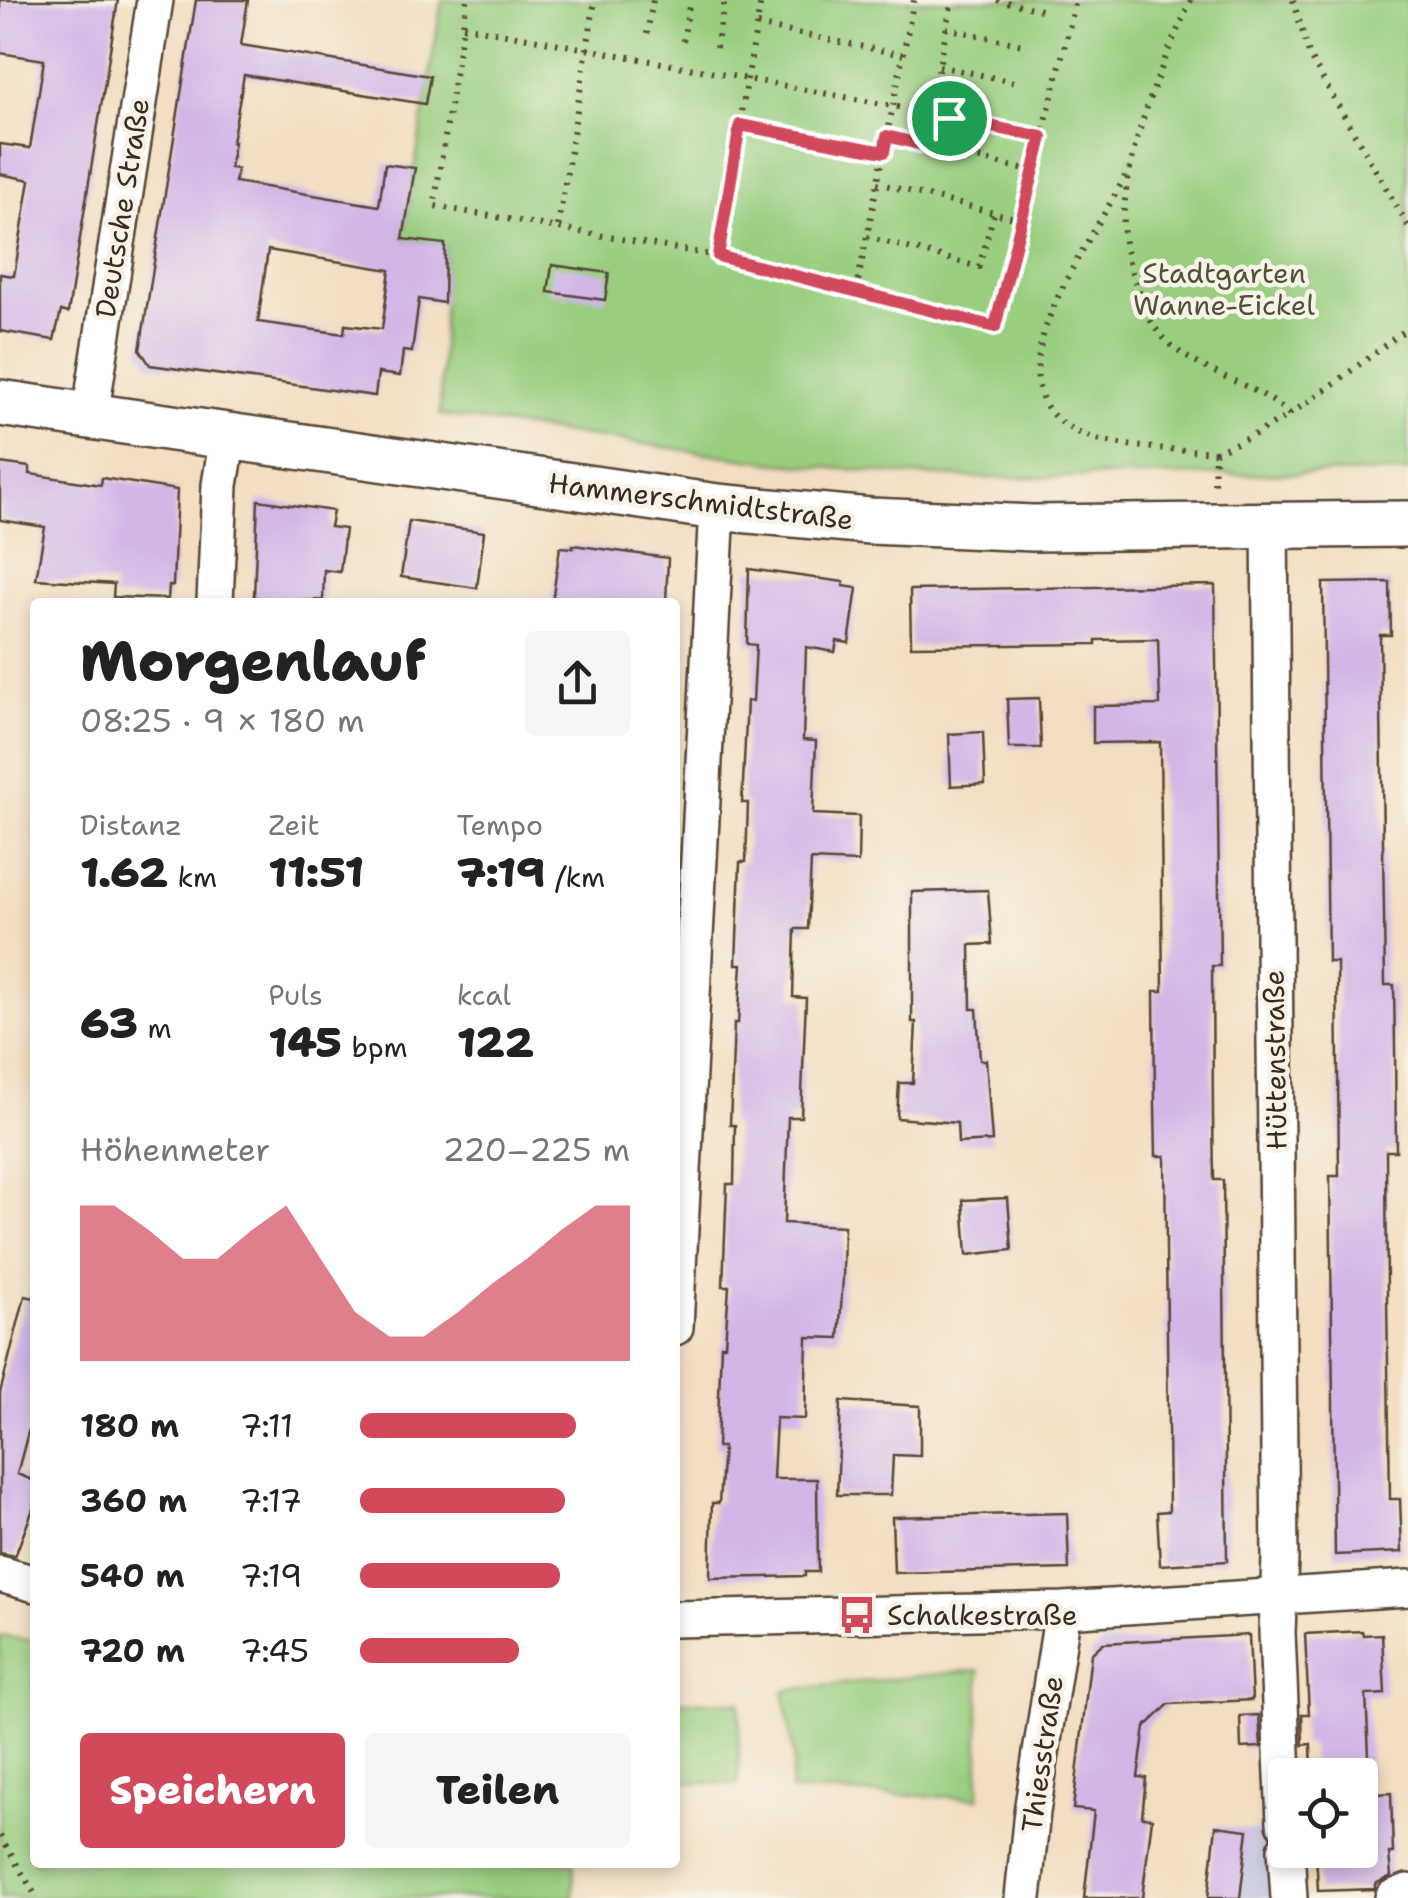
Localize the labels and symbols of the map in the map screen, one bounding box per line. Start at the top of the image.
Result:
pin [907,76,992,161]
street label: Deutsche Straße [86,96,158,320]
park label: Stadtgarten Wanne-Eickel [1133,254,1315,324]
street label: Hammerschmidtstraße [546,463,856,539]
street label: Hüttenstraße [1254,969,1296,1151]
bus stop icon: Schalkestraße [836,1594,878,1636]
place label: Schalkestraße [887,1596,1077,1634]
street label: Thiesstraße [1012,1673,1072,1835]

